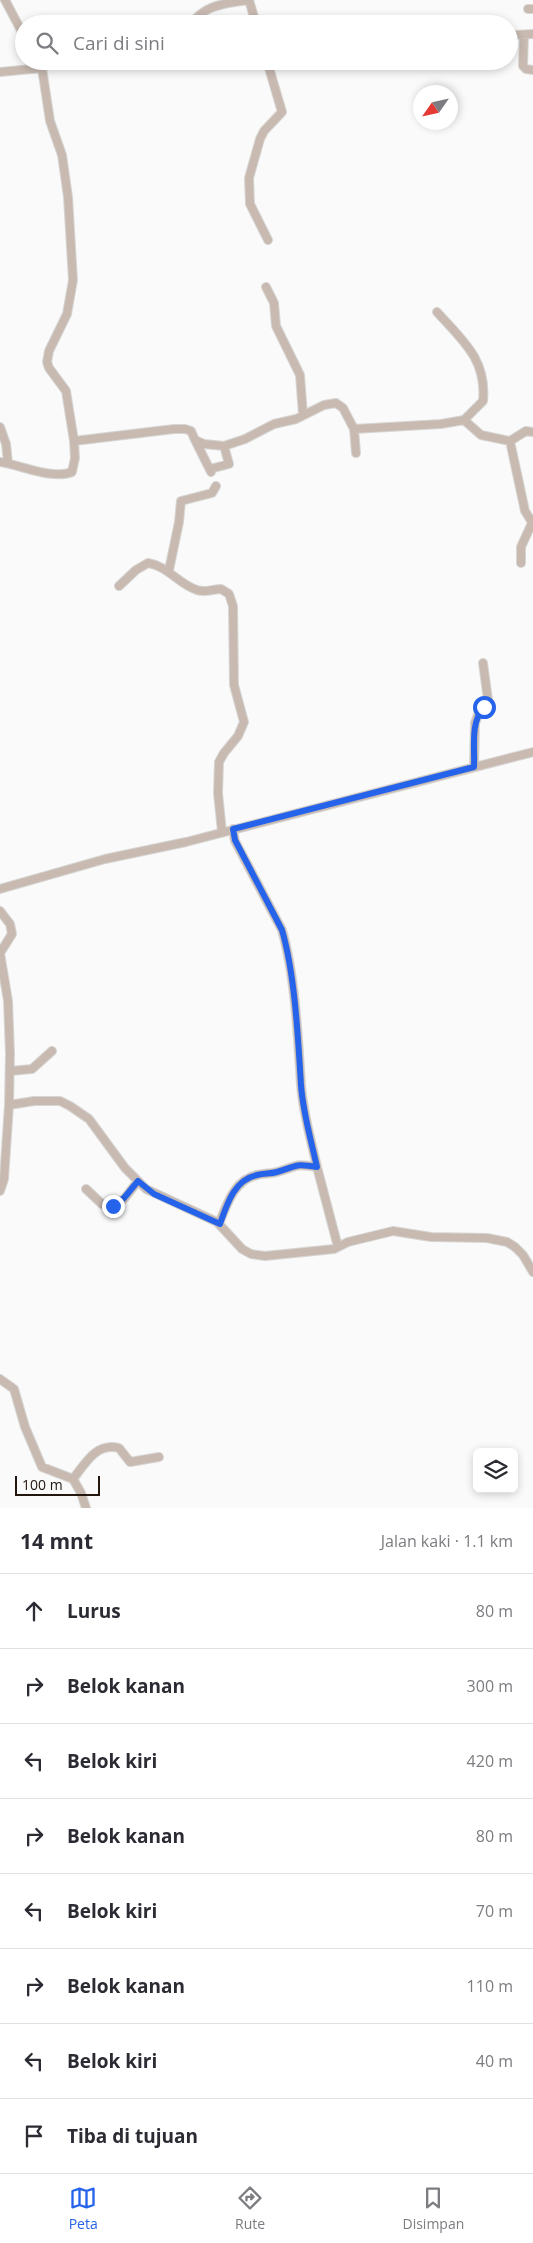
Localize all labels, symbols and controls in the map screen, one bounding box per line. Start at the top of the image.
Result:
search box [15,15,518,70]
icon: search [33,29,61,57]
text: Cari di sini [73,30,165,56]
north arrow [413,85,458,130]
route start [473,696,496,719]
route end [102,1195,125,1218]
map controls [473,1448,518,1493]
button: layers [473,1448,518,1493]
scale bar [15,1473,100,1496]
text: 100 m [22,1475,63,1494]
text: 14 mnt [20,1527,93,1555]
text: Jalan kaki · 1.1 km [381,1530,513,1552]
icon: ahead [20,1597,48,1625]
text: Lurus [67,1598,121,1624]
text: 80 m [476,1600,513,1622]
icon: right [20,1672,48,1700]
text: Belok kanan [67,1673,185,1699]
text: 300 m [467,1675,513,1697]
icon: left [20,1747,48,1775]
text: Belok kiri [67,1748,157,1774]
text: 420 m [467,1750,513,1772]
icon: right [20,1822,48,1850]
text: Belok kanan [67,1823,185,1849]
text: 80 m [476,1825,513,1847]
icon: left [20,1897,48,1925]
text: Belok kiri [67,1898,157,1924]
text: 70 m [476,1900,513,1922]
icon: right [20,1972,48,2000]
text: Belok kanan [67,1973,185,1999]
text: 110 m [467,1975,513,1997]
icon: left [20,2047,48,2075]
text: Belok kiri [67,2048,157,2074]
text: 40 m [476,2050,513,2072]
icon: arrive [20,2122,48,2150]
text: Tiba di tujuan [67,2123,198,2149]
tab: Peta [69,2184,98,2233]
tab: Rute [235,2184,265,2233]
tab: Disimpan [403,2184,464,2233]

